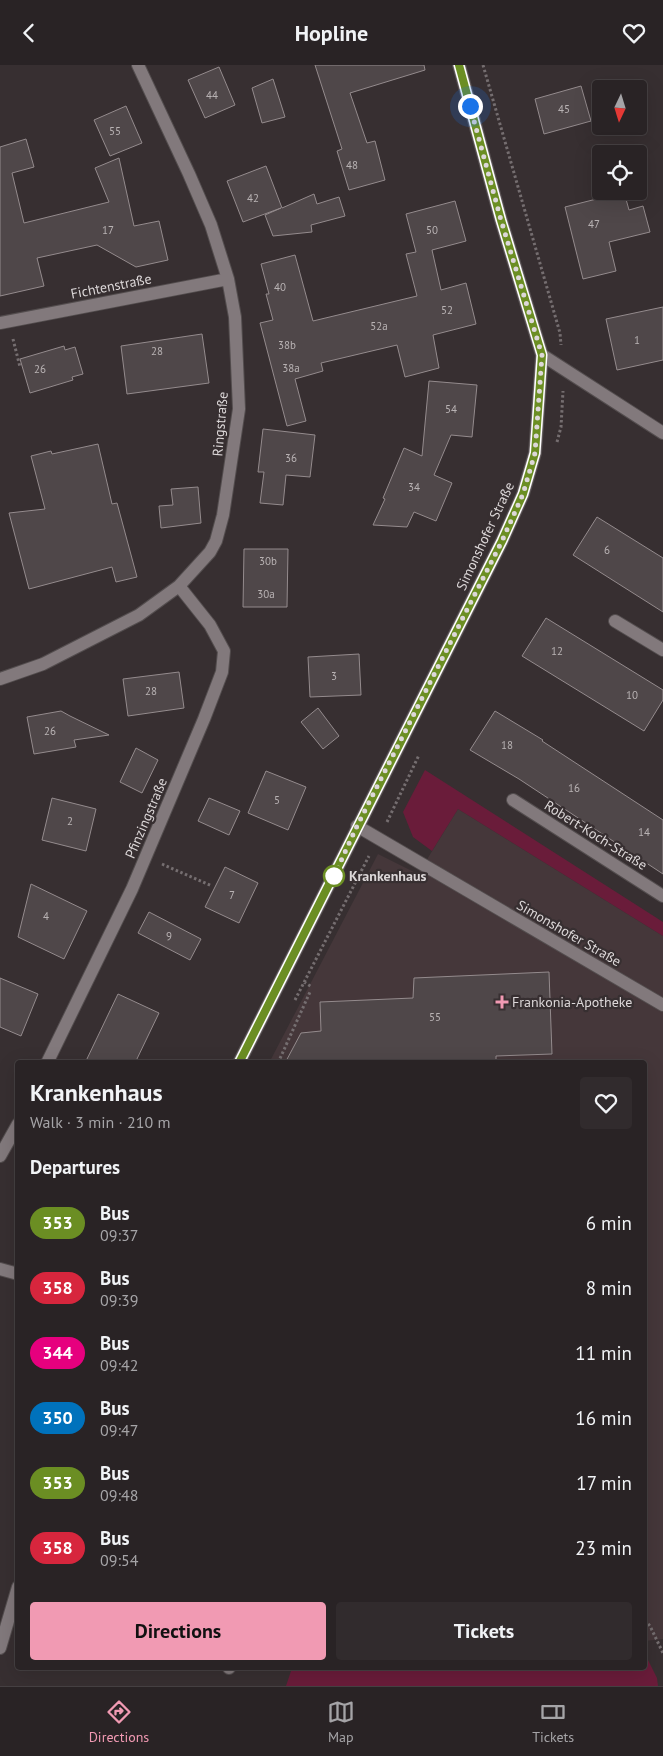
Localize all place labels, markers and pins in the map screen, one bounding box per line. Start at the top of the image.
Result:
marker: Krankenhaus [323,865,345,887]
place label: Krankenhaus [349,867,426,885]
place label: Frankonia-Apotheke [512,993,632,1011]
marker: Frankonia-Apotheke [496,996,508,1008]

